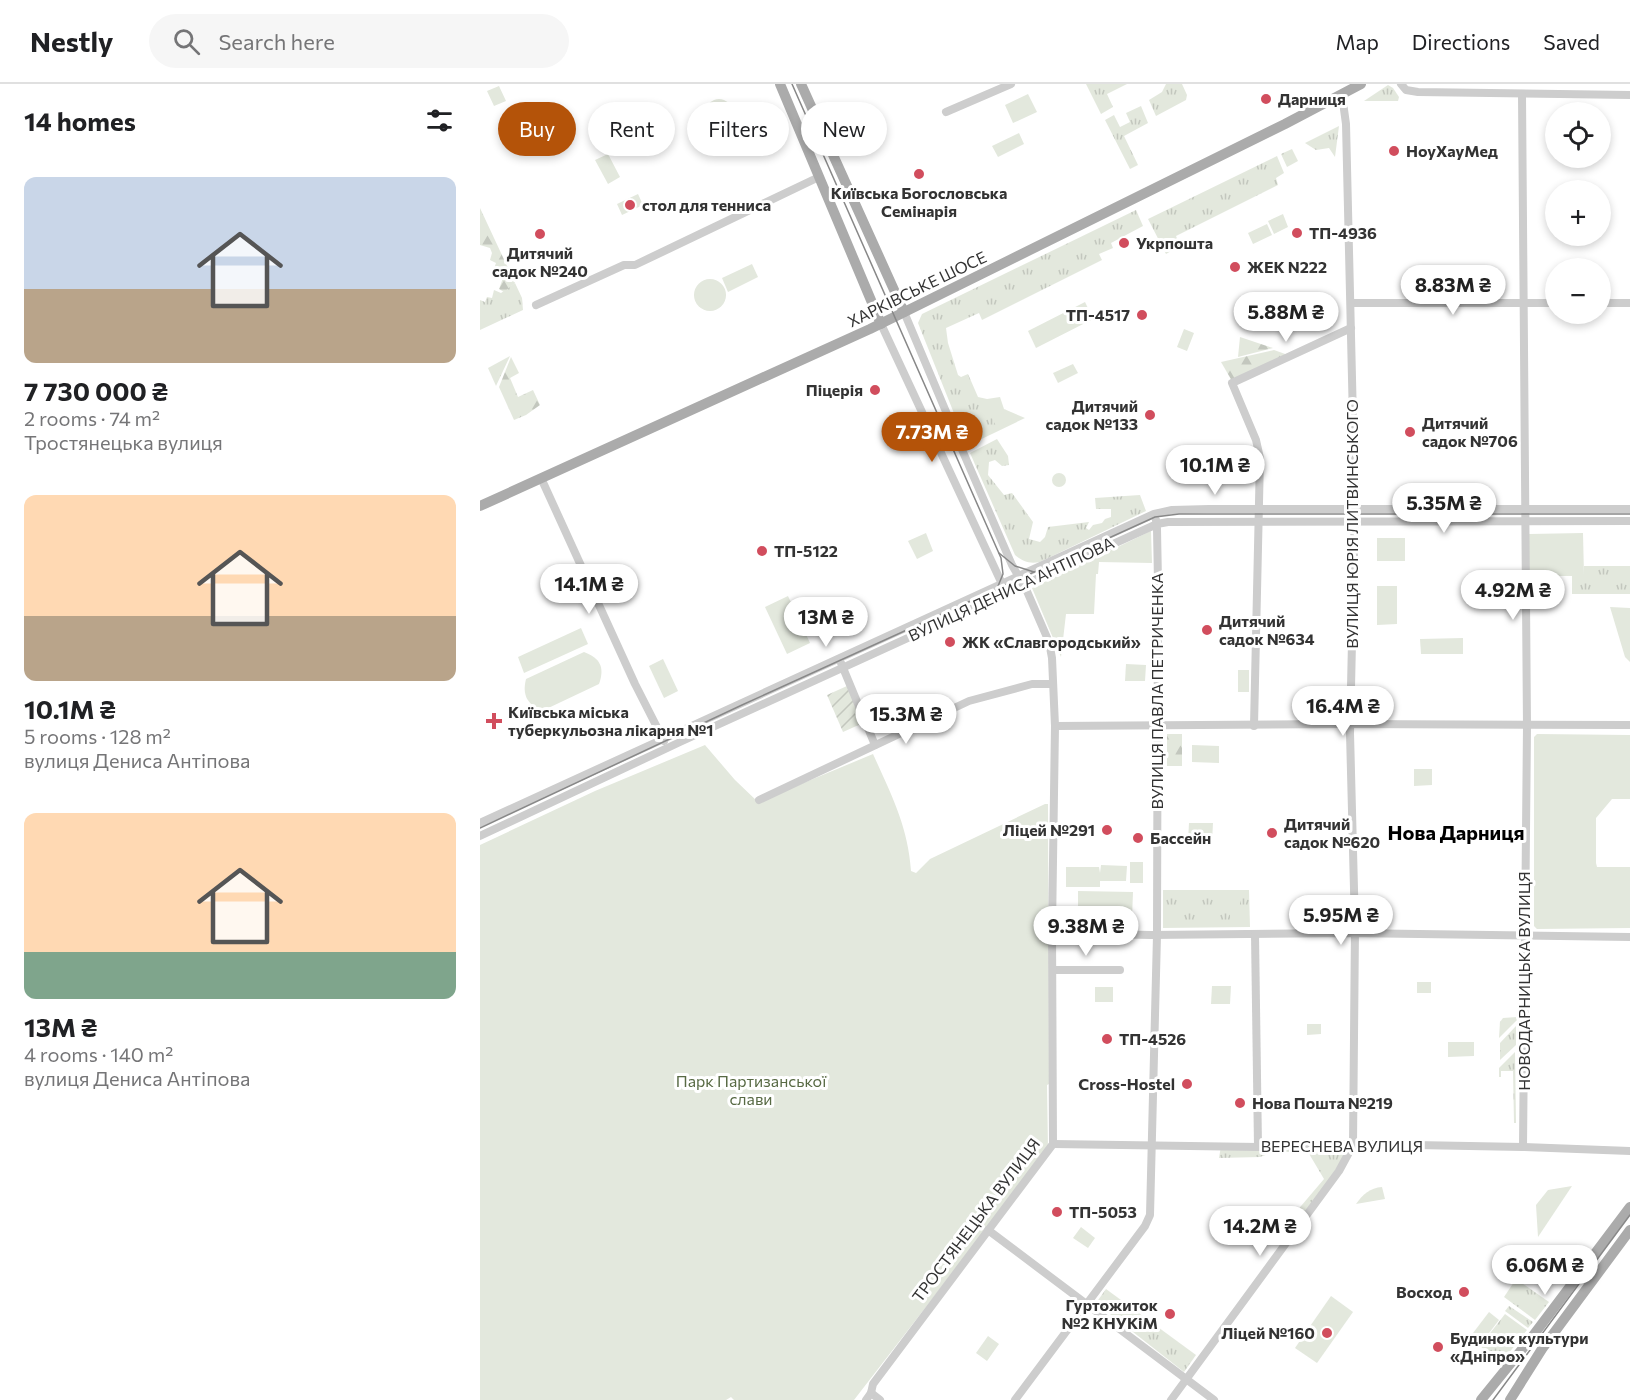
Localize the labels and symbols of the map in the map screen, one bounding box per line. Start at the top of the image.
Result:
place label: Дарниця [1278,89,1346,108]
marker: Дарниця [1259,92,1273,106]
place label: НоуХауМед [1406,141,1498,160]
marker: НоуХауМед [1387,144,1401,158]
marker: Київська Богословська Семінарія [912,167,926,181]
place label: Київська Богословська Семінарія [831,183,1007,220]
place label: стол для тенниса [642,195,771,214]
marker: стол для тенниса [623,198,637,212]
place label: ТП-4936 [1309,223,1377,242]
marker: ТП-4936 [1290,226,1304,240]
marker: Дитячий садок №240 [533,227,547,241]
place label: Укрпошта [1136,233,1213,252]
marker: Укрпошта [1117,236,1131,250]
place label: Дитячий садок №240 [492,243,588,280]
street label: ХАРКІВСЬКЕ ШОСЕ [844,247,989,330]
place label: ЖЕК N222 [1247,257,1327,276]
marker: ЖЕК N222 [1228,260,1242,274]
pin: 8.83M ₴ [1398,265,1508,316]
pin: 5.88M ₴ [1231,292,1341,343]
place label: ТП-4517 [1066,305,1130,324]
marker: ТП-4517 [1135,308,1149,322]
place label: Піцерія [806,380,863,399]
marker: Піцерія [868,383,882,397]
place label: Дитячий садок №133 [1046,396,1138,433]
street label: ВУЛИЦЯ ЮРІЯ ЛИТВИНСЬКОГО [1342,399,1361,649]
marker: Дитячий садок №133 [1143,408,1157,422]
pin: 7.73M ₴ [877,412,987,463]
place label: Дитячий садок №706 [1422,413,1518,450]
marker: Дитячий садок №706 [1403,425,1417,439]
pin: 10.1M ₴ [1160,445,1270,496]
pin: 5.35M ₴ [1389,483,1499,534]
street label: ВУЛИЦЯ ДЕНИСА АНТІПОВА [905,532,1117,645]
place label: ТП-5122 [774,541,838,560]
marker: ТП-5122 [755,544,769,558]
pin: 14.1M ₴ [534,564,644,615]
pin: 4.92M ₴ [1458,570,1568,621]
street label: ВУЛИЦЯ ПАВЛА ПЕТРИЧЕНКА [1147,573,1166,809]
pin: 13M ₴ [784,597,868,648]
place label: Дитячий садок №634 [1219,611,1315,648]
marker: Дитячий садок №634 [1200,623,1214,637]
place label: ЖК «Славгородський» [962,632,1141,651]
marker: ЖК «Славгородський» [943,635,957,649]
pin: 16.4M ₴ [1288,686,1398,737]
pin: 15.3M ₴ [851,694,961,745]
place label: Київська міська туберкульозна лікарня №1 [508,702,714,739]
marker: Київська міська туберкульозна лікарня №1 [485,712,503,730]
place label: Дитячий садок №620 [1284,814,1380,851]
place label: Ліцей №291 [1003,820,1095,839]
district label: Нова Дарниця [1388,820,1524,844]
marker: Ліцей №291 [1100,823,1114,837]
marker: Дитячий садок №620 [1265,826,1279,840]
place label: Бассейн [1150,828,1211,847]
marker: Бассейн [1131,831,1145,845]
street label: НОВОДАРНИЦЬКА ВУЛИЦЯ [1514,871,1533,1091]
pin: 5.95M ₴ [1286,895,1396,946]
pin: 9.38M ₴ [1031,906,1141,957]
place label: ТП-4526 [1119,1029,1186,1048]
marker: ТП-4526 [1100,1032,1114,1046]
park label: Парк Партизанської слави [676,1071,827,1108]
place label: Cross-Hostel [1078,1074,1175,1093]
marker: Cross-Hostel [1180,1077,1194,1091]
place label: Нова Пошта №219 [1252,1093,1393,1112]
marker: Нова Пошта №219 [1233,1096,1247,1110]
street label: ТРОСТЯНЕЦЬКА ВУЛИЦЯ [908,1134,1043,1305]
street label: ВЕРЕСНЕВА ВУЛИЦЯ [1261,1136,1423,1155]
place label: ТП-5053 [1069,1202,1137,1221]
marker: ТП-5053 [1050,1205,1064,1219]
pin: 14.2M ₴ [1205,1206,1315,1257]
pin: 6.06M ₴ [1490,1245,1600,1296]
place label: Восход [1396,1282,1452,1301]
marker: Восход [1457,1285,1471,1299]
place label: Гуртожиток №2 КНУКіМ [1062,1295,1158,1332]
marker: Гуртожиток №2 КНУКіМ [1163,1307,1177,1321]
place label: Ліцей №160 [1221,1323,1315,1342]
marker: Ліцей №160 [1320,1326,1334,1340]
place label: Будинок культури «Дніпро» [1450,1328,1589,1365]
marker: Будинок культури «Дніпро» [1431,1340,1445,1354]

